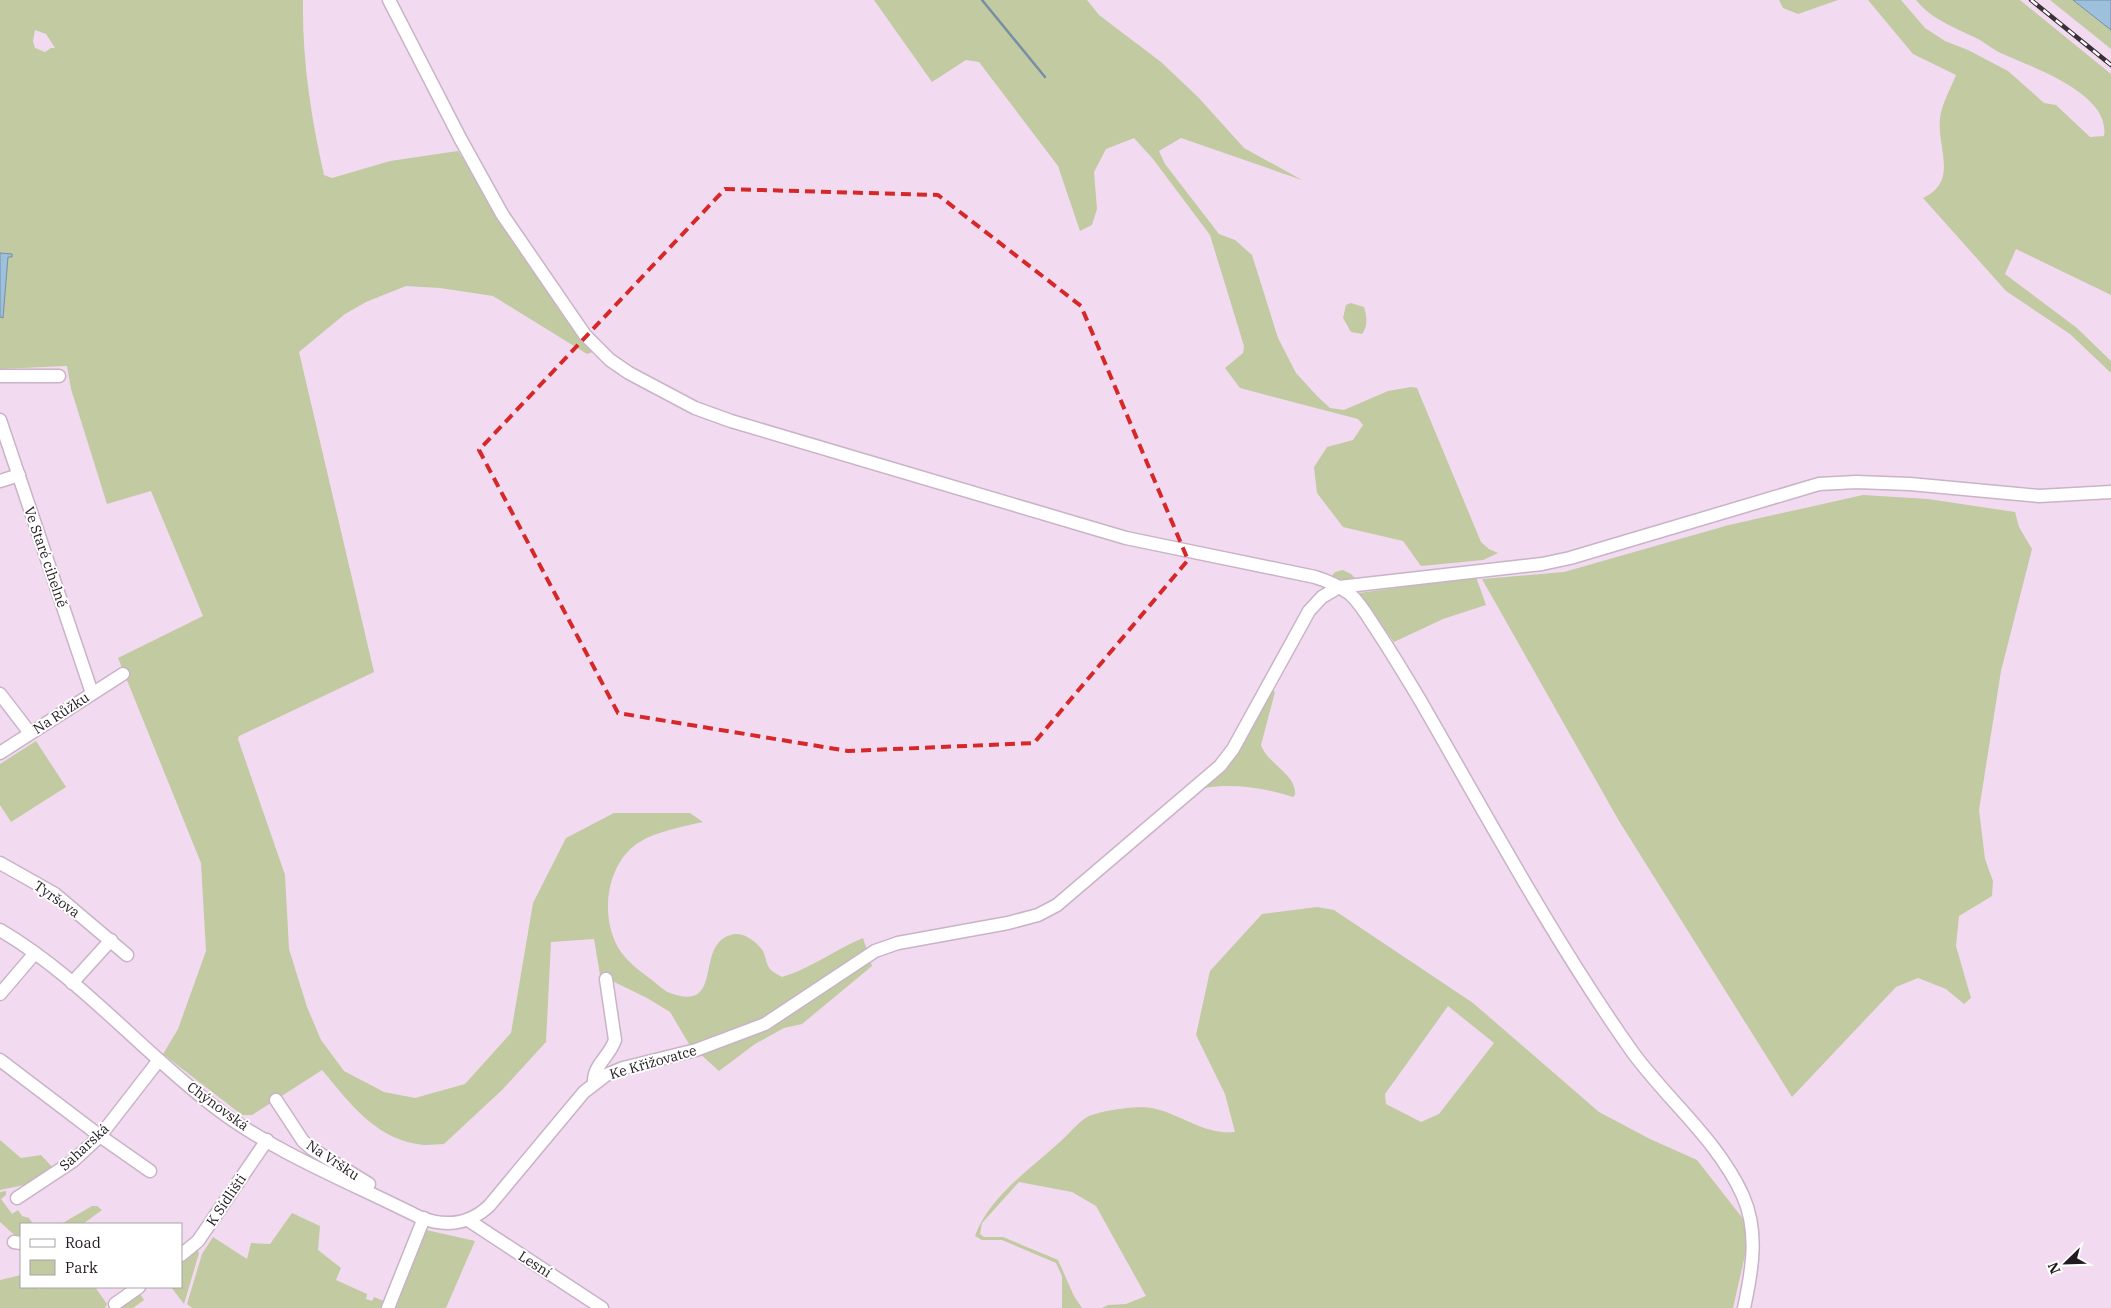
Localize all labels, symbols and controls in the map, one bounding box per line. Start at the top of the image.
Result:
street label: Ve Staré cihelně [20,504,72,610]
street label: Na Růžku [29,688,93,738]
street label: Tyršova [30,877,84,922]
street label: Ke Křižovatce [607,1041,699,1083]
street label: Chýnovská [184,1078,253,1135]
street label: Saharská [56,1119,113,1174]
street label: Na Vršku [303,1136,363,1184]
street label: K Sídlišti [202,1171,250,1229]
legend [20,1223,182,1288]
text: Road [65,1233,101,1252]
north arrow [2041,1238,2091,1288]
street label: Lesní [515,1247,555,1281]
text: Park [65,1258,98,1277]
text: N [2044,1259,2064,1277]

